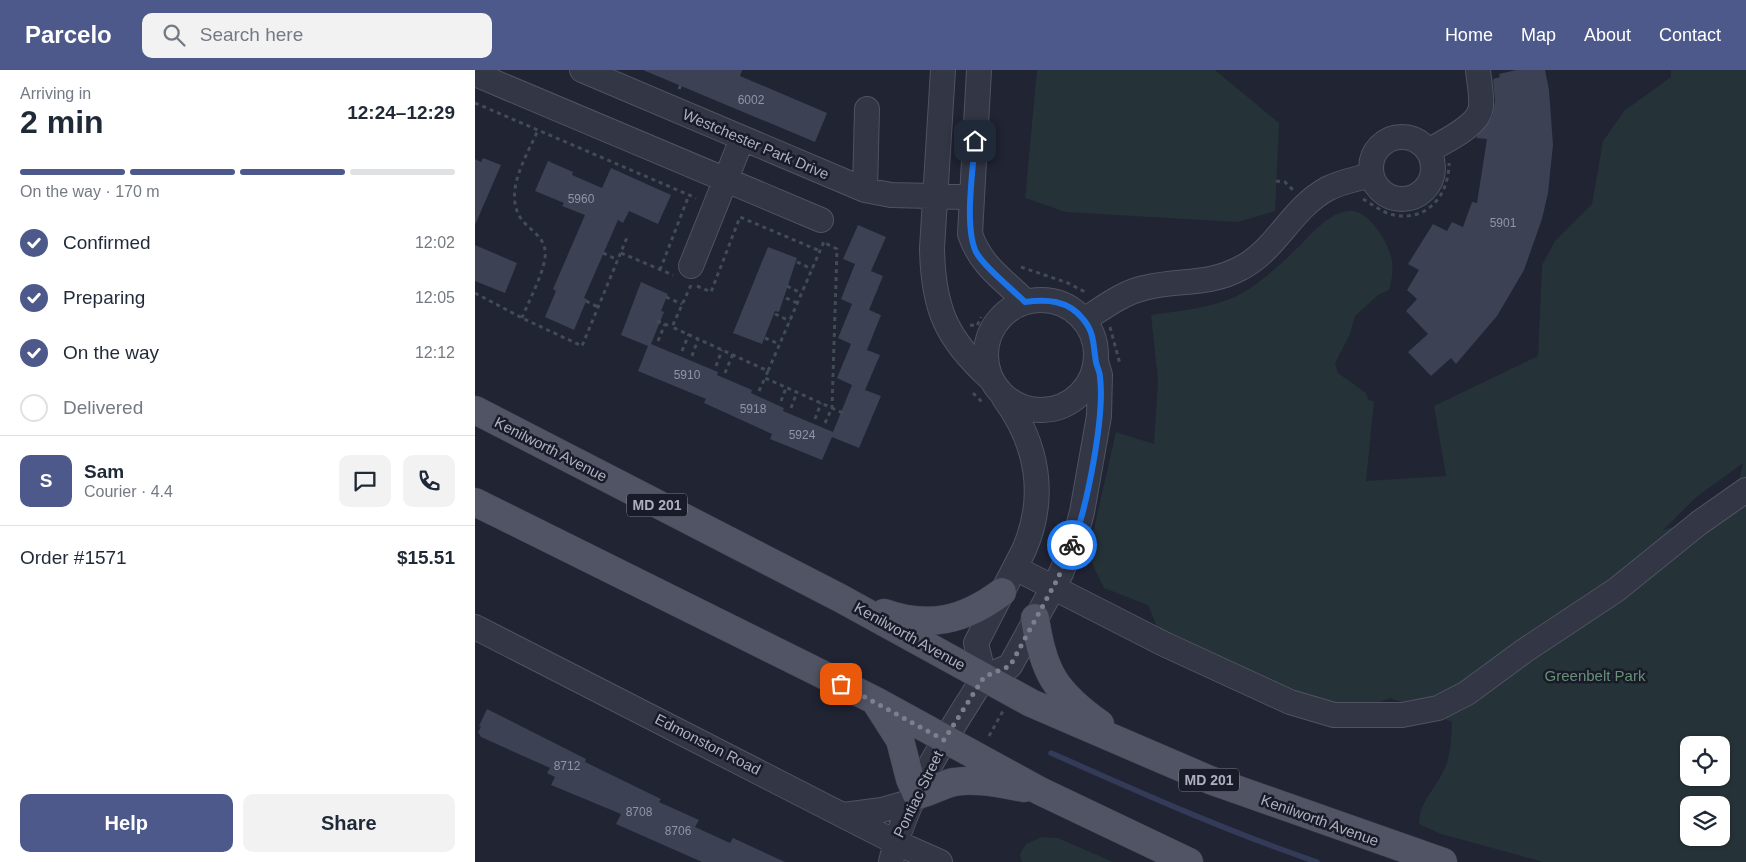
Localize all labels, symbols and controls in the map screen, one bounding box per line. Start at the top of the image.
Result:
search box [142,13,492,58]
text: Parcelo [25,21,112,48]
icon: search [160,21,188,49]
text: Search here [200,24,303,45]
text: Home [1445,25,1493,45]
text: Map [1521,25,1556,45]
text: About [1584,25,1631,45]
text: Contact [1659,25,1721,45]
text: Arriving in [20,85,91,102]
house number: 6002 [738,93,765,107]
text: 12:24–12:29 [347,102,455,123]
text: 2 min [20,104,104,140]
street label: Westchester Park Drive [680,105,832,183]
pin [954,120,996,162]
icon: home [961,127,989,155]
text: On the way · 170 m [20,183,160,200]
house number: 5960 [568,192,595,206]
house number: 5901 [1490,216,1517,230]
icon: check [20,229,48,257]
text: Confirmed [63,232,151,253]
text: 12:02 [415,234,455,251]
icon: check [20,284,48,312]
text: Preparing [63,287,145,308]
text: 12:05 [415,289,455,306]
icon: check [20,339,48,367]
text: On the way [63,342,159,363]
text: 12:12 [415,344,455,361]
house number: 5910 [674,368,701,382]
text: Delivered [63,397,143,418]
house number: 5918 [740,402,767,416]
street label: Kenilworth Avenue [492,413,610,485]
house number: 5924 [789,428,816,442]
button: chat [339,455,391,507]
button: phone [403,455,455,507]
text: Sam [84,461,124,482]
text: S [40,470,52,491]
text: Courier · 4.4 [84,483,173,500]
road number: MD 201 [627,494,687,516]
courier [1047,520,1097,570]
icon: bike [1058,531,1086,559]
text: Order #1571 [20,547,127,568]
text: $15.51 [397,547,455,568]
street label: Kenilworth Avenue [852,599,968,673]
pin [820,663,862,705]
park label: Greenbelt Park [1545,667,1646,684]
icon: bag [827,670,855,698]
street label: Edmonston Road [653,710,763,778]
map controls [1680,736,1730,846]
button: locate [1680,736,1730,786]
street label: Pontiac Street [890,747,947,840]
house number: 8712 [554,759,581,773]
road number: MD 201 [1179,768,1239,792]
street label: Kenilworth Avenue [1259,791,1381,849]
button: Help [20,794,233,852]
button: Share [243,794,455,852]
button: layers [1680,796,1730,846]
house number: 8708 [626,805,653,819]
house number: 8706 [665,824,692,838]

